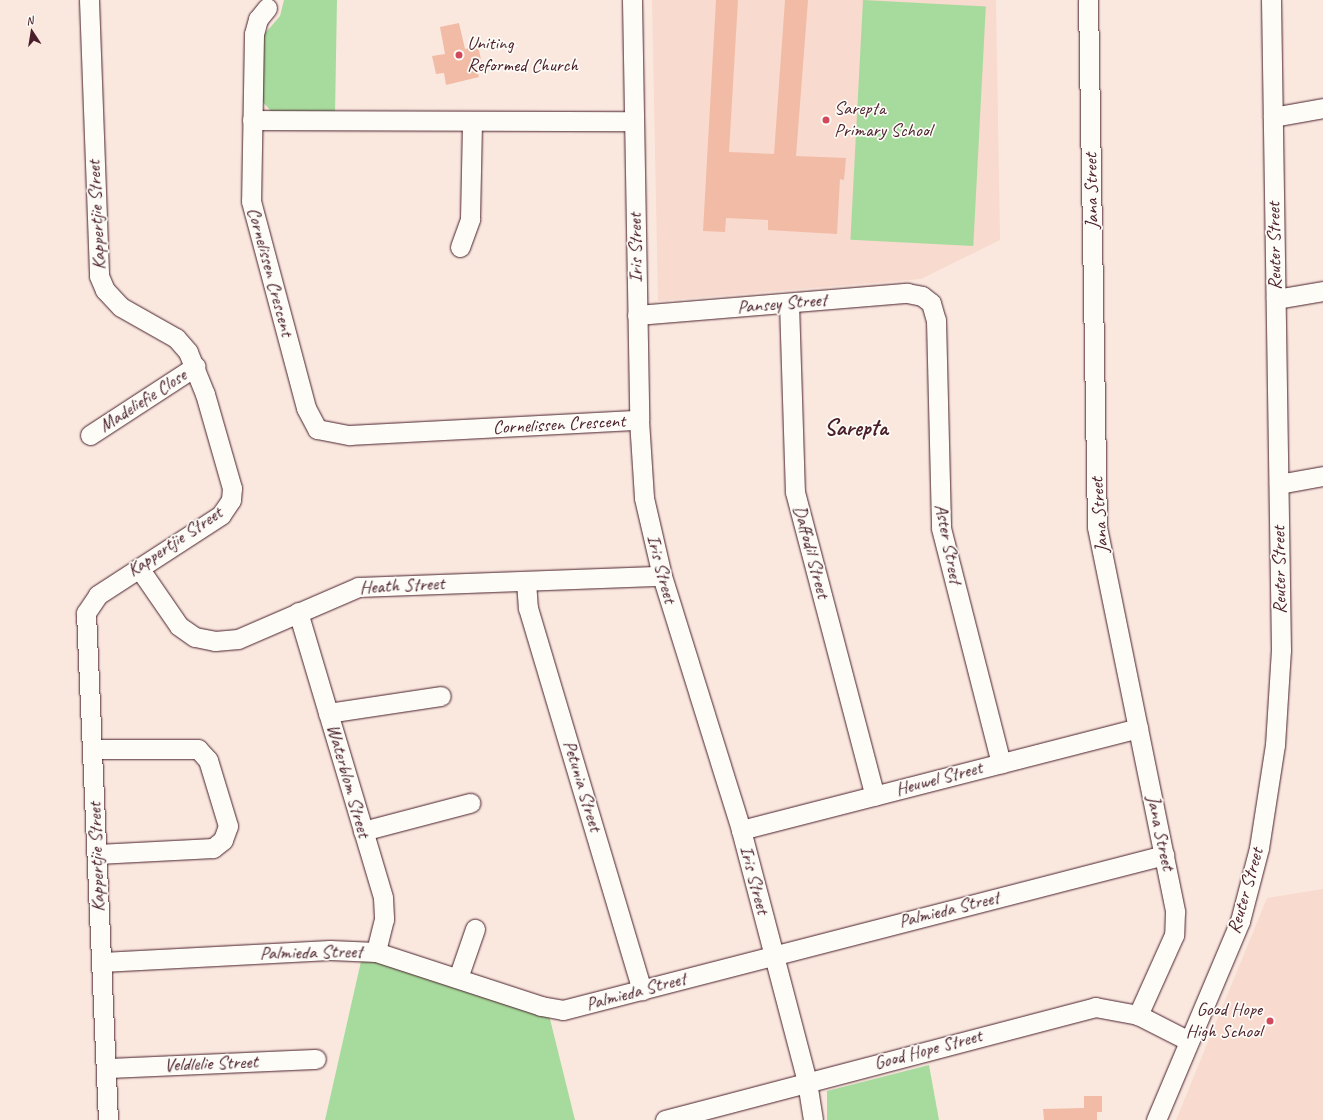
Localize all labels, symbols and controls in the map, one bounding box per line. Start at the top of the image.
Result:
north arrow [12,12,52,52]
text: N [25,13,34,28]
place label: Uniting Reformed Church [467,33,579,77]
marker: Uniting Reformed Church [454,50,464,60]
place label: Sarepta Primary School [834,98,931,142]
marker: Sarepta Primary School [821,115,831,125]
street label: Jana Street [1080,153,1104,229]
street label: Kappertjie Street [83,159,111,271]
street label: Reuter Street [1263,202,1287,290]
street label: Cornelissen Crescent [242,205,298,339]
street label: Iris Street [624,213,648,283]
street label: Pansey Street [736,289,828,319]
street label: Madeliefie Close [95,364,191,438]
street label: Cornelissen Crescent [492,410,626,440]
district label: Sarepta [824,414,888,442]
street label: Jana Street [1086,476,1114,554]
street label: Kappertjie Street [123,502,227,582]
street label: Aster Street [929,502,967,586]
street label: Daffodil Street [788,503,834,601]
street label: Reuter Street [1268,526,1292,614]
street label: Iris Street [641,532,681,606]
street label: Heath Street [359,572,445,600]
street label: Waterblom Street [321,722,375,840]
street label: Petunia Street [557,738,607,834]
street label: Heuwel Street [893,756,985,802]
street label: Jana Street [1141,793,1179,873]
street label: Kappertjie Street [84,802,110,912]
street label: Iris Street [734,843,774,917]
street label: Reuter Street [1223,845,1269,937]
street label: Palmieda Street [896,887,1002,933]
street label: Palmieda Street [259,941,363,965]
street label: Palmieda Street [583,968,689,1016]
place label: Good Hope High School [1187,999,1262,1043]
marker: Good Hope High School [1265,1016,1275,1026]
street label: Good Hope Street [871,1025,985,1075]
street label: Veldlelie Street [164,1051,258,1077]

